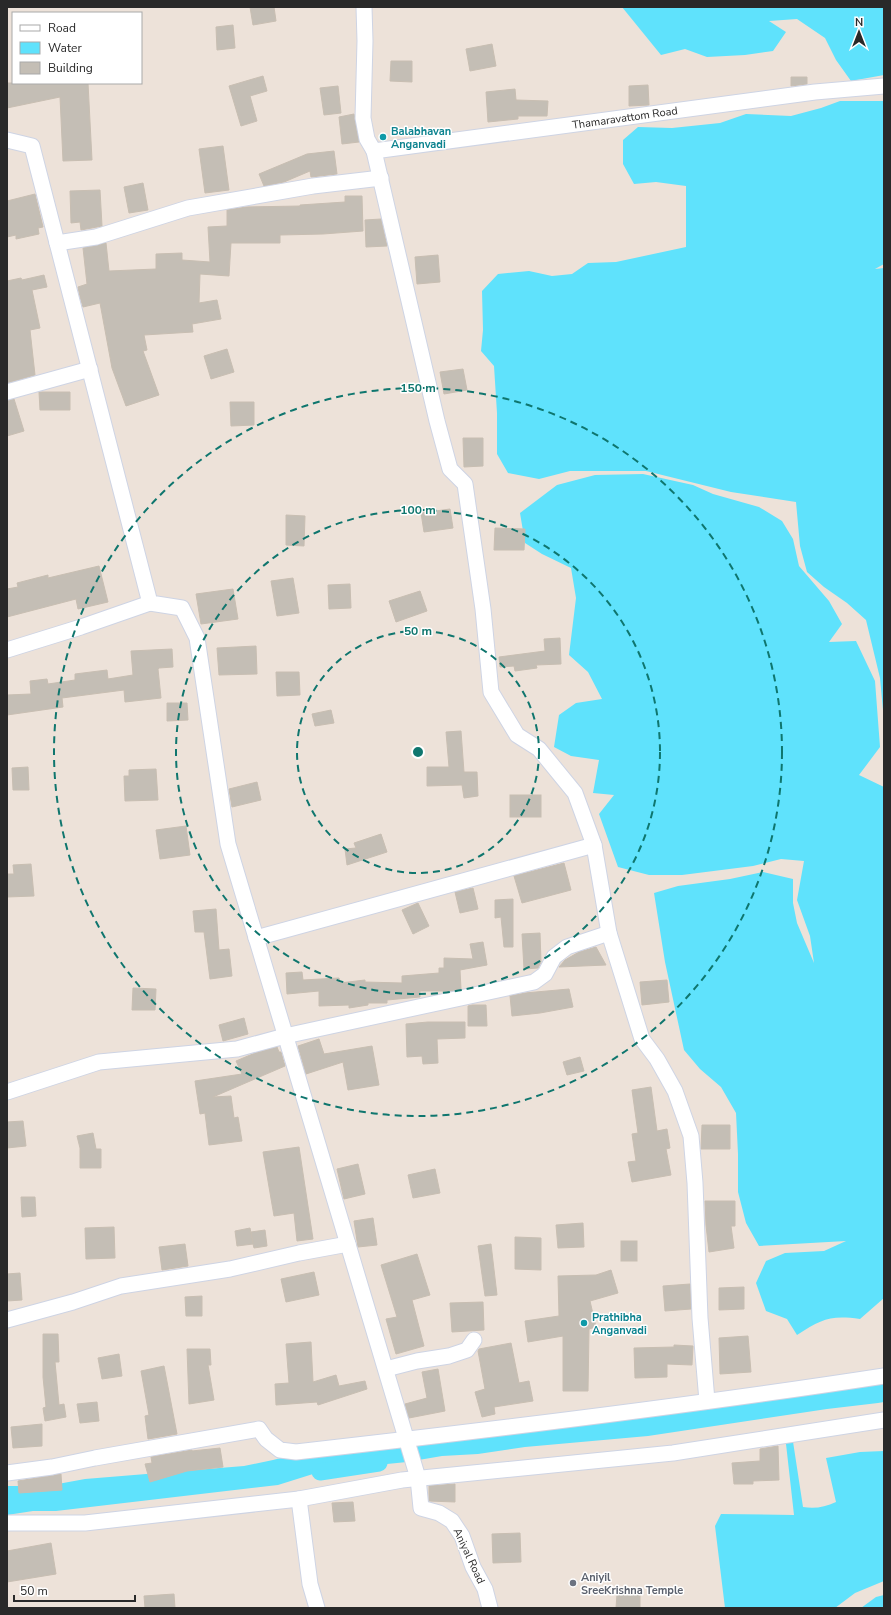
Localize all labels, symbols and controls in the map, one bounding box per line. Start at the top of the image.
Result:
legend [12,12,142,84]
north arrow [839,12,879,52]
text: N [855,15,863,30]
text: Road [48,20,76,36]
text: Water [48,40,82,56]
text: Building [48,60,93,76]
street label: Thamaravattom Road [571,103,679,133]
place label: Balabhavan Anganvadi [391,124,451,152]
marker: Balabhavan Anganvadi [378,132,388,142]
text: 150 m [400,380,436,396]
text: 100 m [400,502,436,518]
text: 50 m [404,623,432,639]
centre of rings [411,745,425,759]
place label: Prathibha Anganvadi [592,1310,647,1338]
marker: Prathibha Anganvadi [579,1318,589,1328]
street label: Aniyal Road [450,1526,488,1586]
place label: Aniyil SreeKrishna Temple [581,1570,683,1598]
scale bar [14,1577,135,1603]
marker: Aniyil SreeKrishna Temple [568,1578,578,1588]
text: 50 m [20,1583,48,1599]

